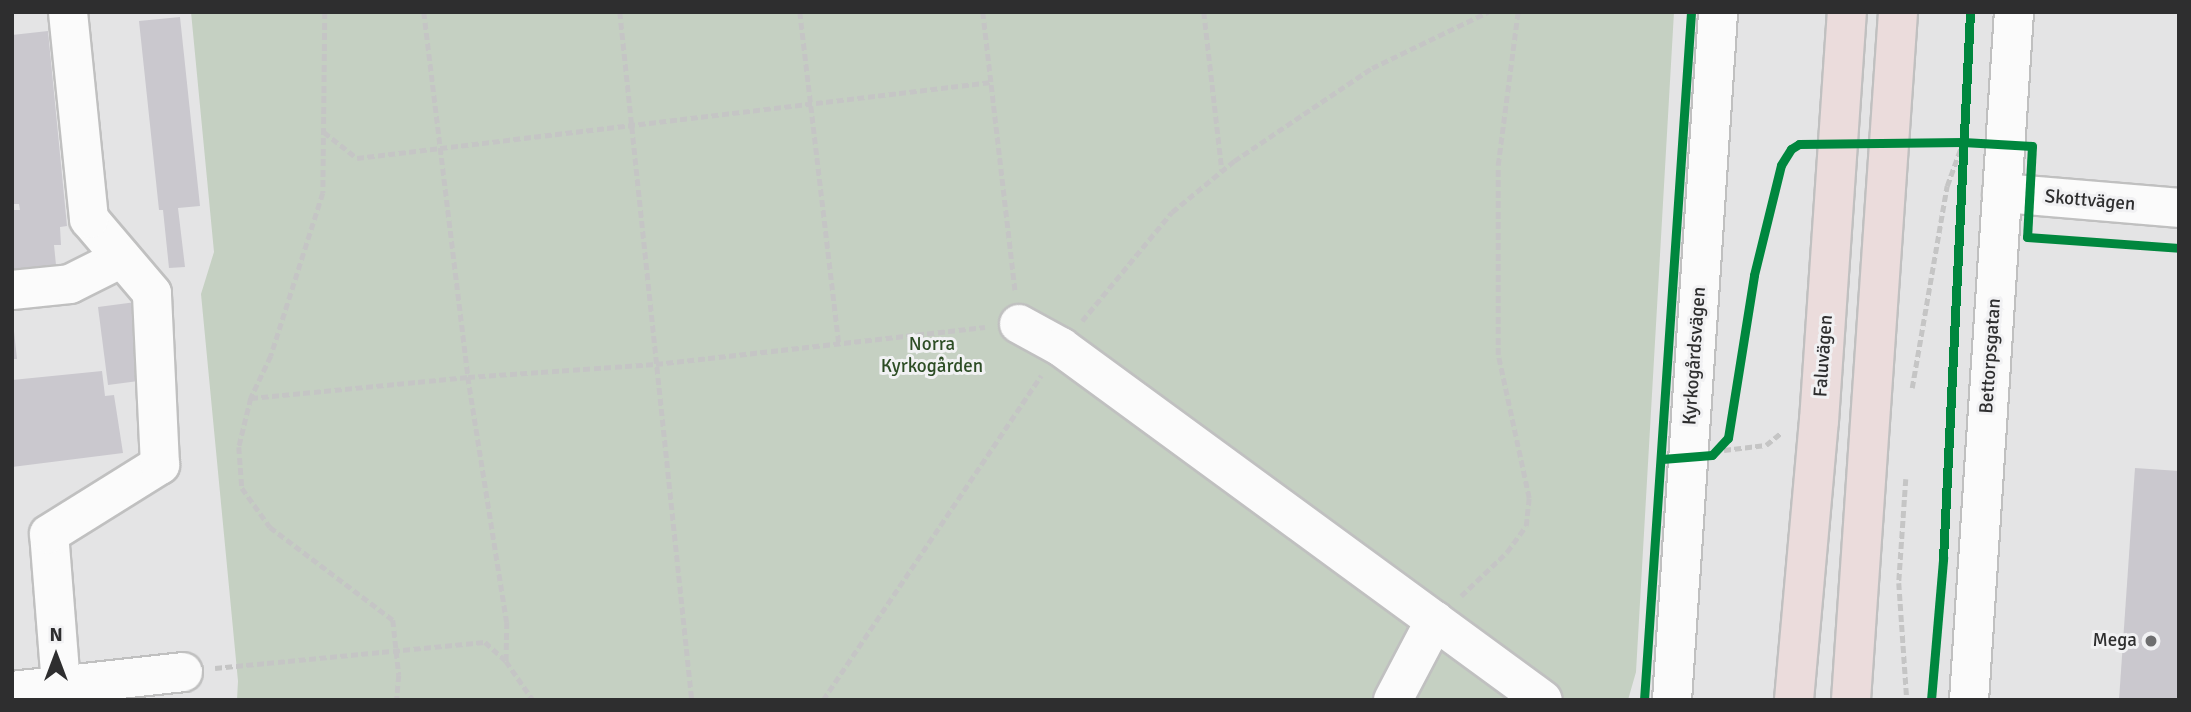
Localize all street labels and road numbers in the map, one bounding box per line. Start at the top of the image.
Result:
street label: Skottvägen [2044,186,2136,216]
street label: Kyrkogårdsvägen [1679,286,1711,426]
street label: Bettorpsgatan [1976,298,2006,414]
street label: Faluvägen [1810,314,1838,398]

